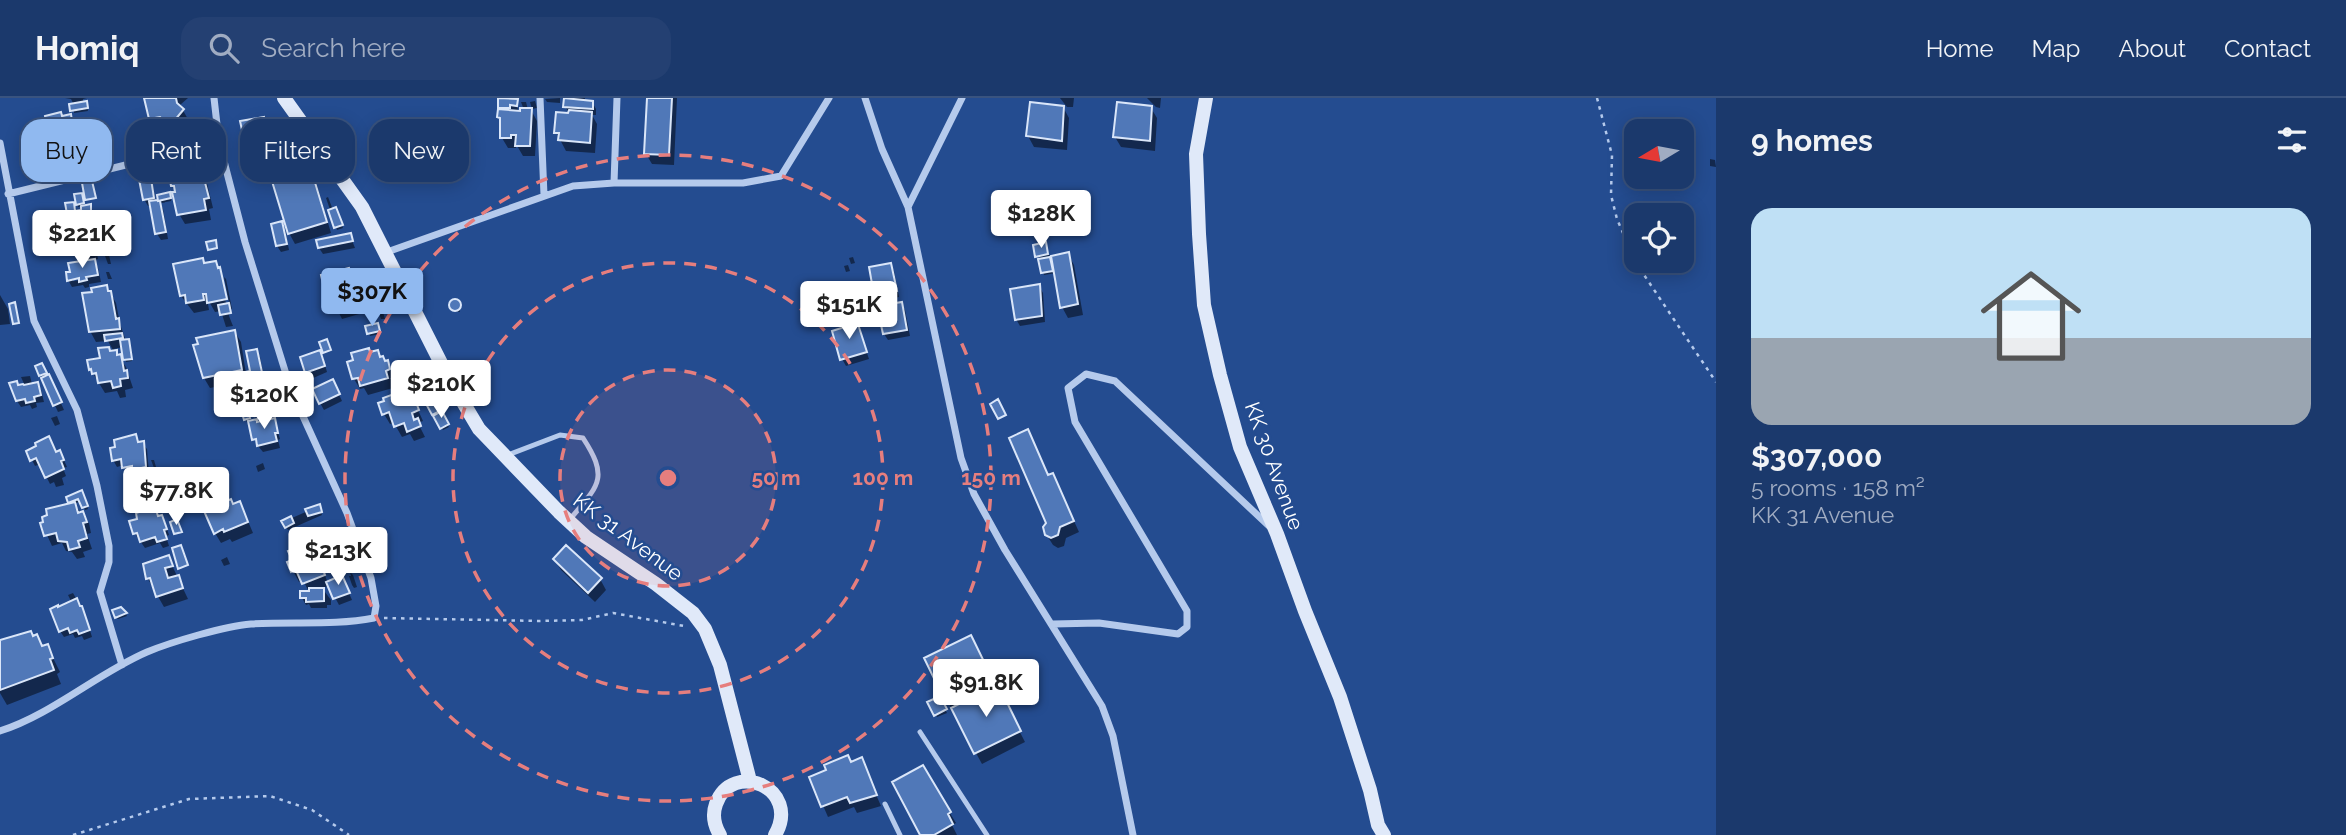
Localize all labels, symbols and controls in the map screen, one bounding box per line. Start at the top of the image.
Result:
search box [181,17,671,80]
text: Homiq [35,29,139,68]
icon: search [205,29,243,67]
text: Search here [261,33,406,63]
text: Home [1926,34,1994,63]
text: Map [2032,34,2080,63]
text: About [2118,34,2186,63]
text: Contact [2224,34,2311,63]
chip: Buy [21,119,112,182]
chip: Rent [126,119,226,182]
chip: Filters [240,119,355,182]
chip: New [369,119,469,182]
north arrow [1624,119,1694,189]
map controls [1624,119,1694,273]
icon: filters [2273,121,2311,159]
text: 9 homes [1751,123,1873,158]
pin: $128K [992,190,1090,250]
text: $128K [1007,199,1075,226]
button: locate [1624,203,1694,273]
pin: $221K [33,211,131,270]
text: $221K [48,219,116,246]
icon: home [1968,253,2094,379]
pin: $307K [323,268,421,328]
text: $307K [337,277,407,304]
pin: $151K [800,282,898,341]
text: $151K [816,290,882,317]
pin: $210K [392,360,490,420]
text: $210K [407,369,475,396]
pin: $120K [215,372,313,431]
text: $120K [230,380,298,407]
street label: KK 30 Avenue [1240,398,1309,533]
text: $307,000 [1751,439,1882,474]
text: 50 m [751,465,801,490]
text: 100 m [853,465,913,490]
text: 150 m [961,465,1021,490]
centre of rings [656,466,680,490]
pin: $77.8K [119,468,233,527]
text: 5 rooms · 158 m² [1751,474,1925,501]
text: $77.8K [139,476,213,503]
street label: KK 31 Avenue [569,487,688,586]
text: KK 31 Avenue [1751,501,1894,528]
pin: $213K [289,528,387,587]
text: $213K [304,536,372,563]
pin: $91.8K [929,660,1043,719]
text: $91.8K [949,668,1023,695]

